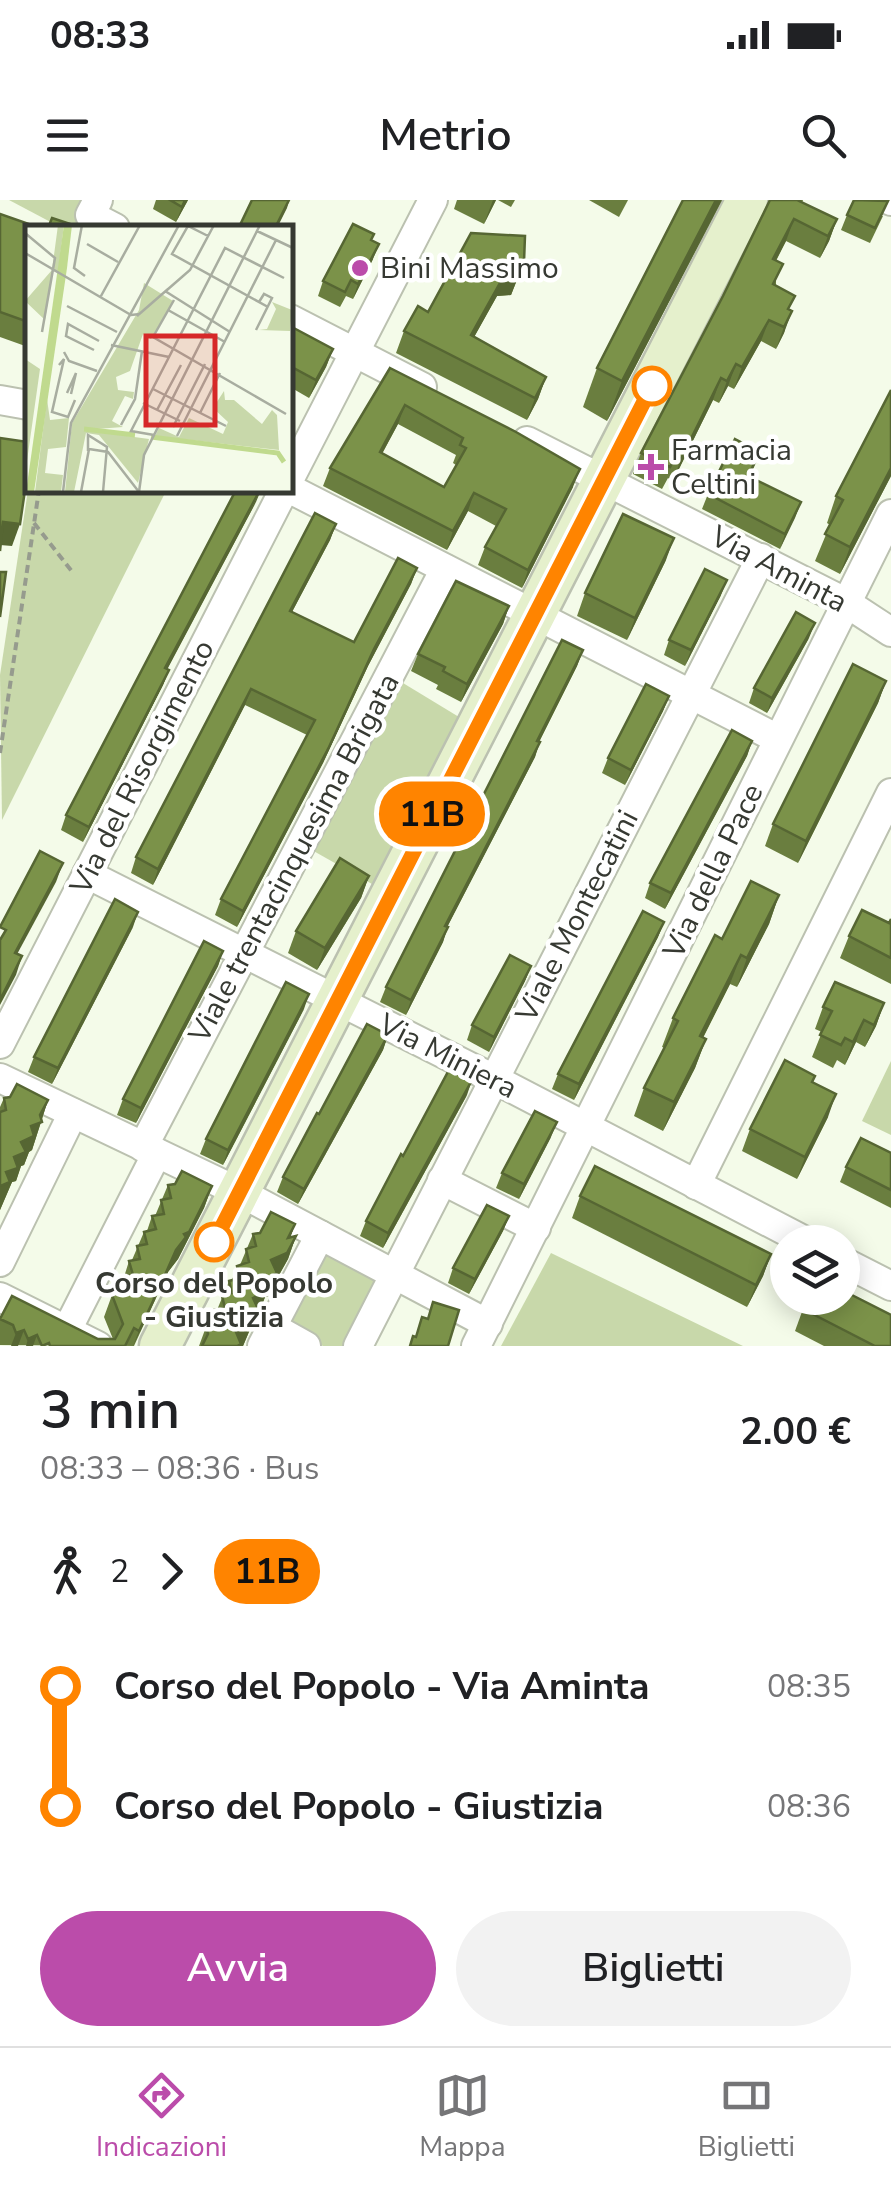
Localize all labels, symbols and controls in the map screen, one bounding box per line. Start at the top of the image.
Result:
text: 08:33 [50,10,151,61]
text: Metrio [379,105,512,166]
icon: menu [40,108,95,163]
icon: search [796,108,851,163]
inset map [25,225,292,492]
place label: Bini Massimo [380,248,559,289]
marker: Bini Massimo [349,257,371,279]
unlabelled marker [633,367,671,405]
place label: Farmacia Celtini [671,430,792,505]
marker: Farmacia Celtini [640,456,662,478]
street label: Via Aminta [702,516,854,623]
street label: Via del Risorgimento [60,633,224,902]
street label: Viale trentacinquesima Brigata [179,666,410,1051]
street label: Via della Pace [653,777,773,966]
line badge: 11B [374,782,490,846]
text: 11B [399,791,465,838]
street label: Viale Montecatini [506,803,649,1030]
street label: Via Miniera [371,1004,524,1109]
marker: Corso del Popolo - Giustizia [195,1223,233,1261]
map controls [770,1225,860,1315]
button: layers [770,1225,860,1315]
place label: Corso del Popolo - Giustizia [95,1263,333,1338]
text: 3 min [40,1372,180,1447]
text: 2.00 € [740,1406,851,1457]
text: 08:33 – 08:36 · Bus [40,1447,319,1490]
icon: walk [40,1544,95,1599]
icon: forward [144,1544,199,1599]
text: 11B [234,1548,300,1595]
text: 2 [110,1550,129,1593]
text: Corso del Popolo - Via Aminta [114,1661,650,1712]
text: 08:35 [767,1665,851,1708]
text: Corso del Popolo - Giustizia [114,1781,604,1832]
text: 08:36 [767,1785,851,1828]
button: Avvia [40,1911,436,2026]
button: Biglietti [456,1911,851,2026]
tab: Indicazioni [96,2068,227,2166]
tab: Mappa [419,2068,506,2166]
tab: Biglietti [698,2068,795,2166]

